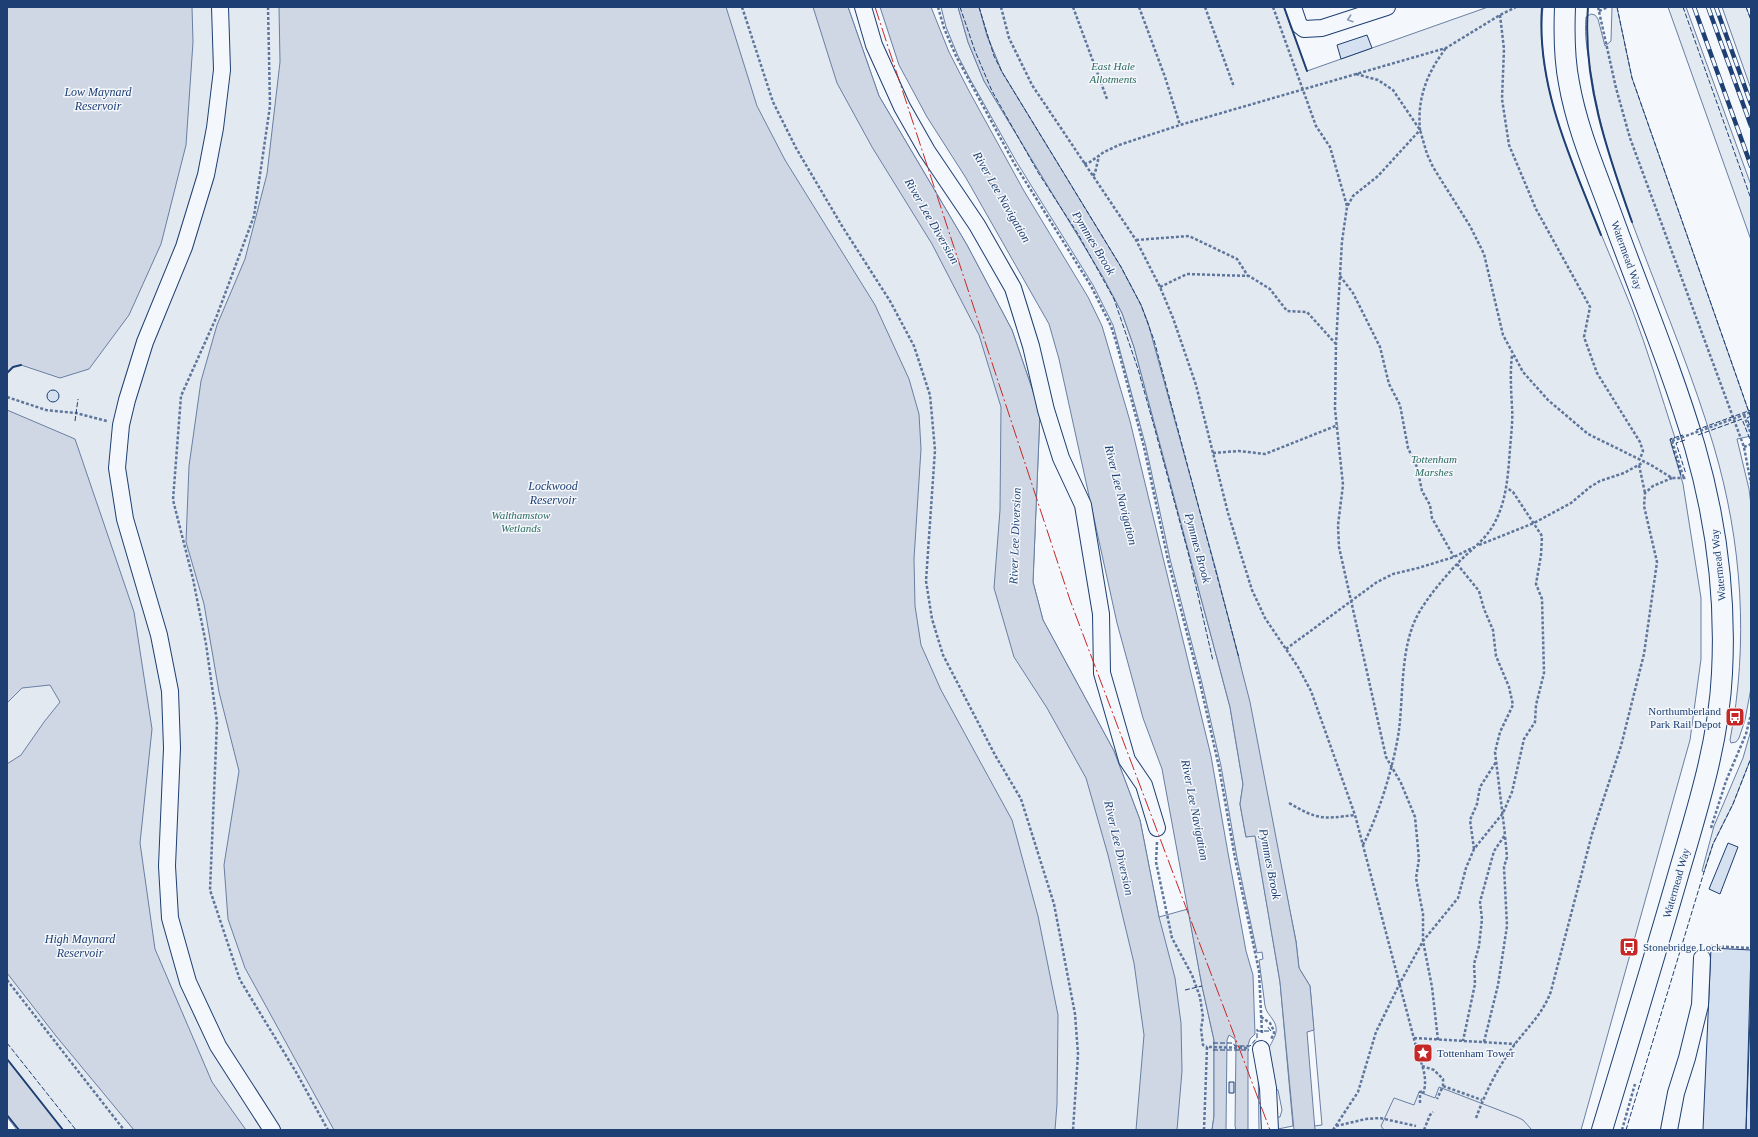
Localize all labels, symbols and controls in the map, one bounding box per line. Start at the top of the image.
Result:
one-way arrow [1347,14,1354,22]
park label: East Hale Allotments [1088,60,1137,85]
water label: Low Maynard Reservoir [63,85,133,113]
water label: River Lee Navigation [970,148,1034,245]
water label: River Lee Diversion [901,175,962,266]
water label: Pymmes Brook [1069,208,1119,278]
street label: Watermead Way [1609,219,1645,291]
water label: River Lee Navigation [1102,443,1140,546]
park label: Tottenham Marshes [1411,453,1457,478]
water label: Lockwood Reservoir [527,479,579,507]
water label: River Lee Diversion [1006,487,1024,586]
park label: Walthamstow Wetlands [492,509,551,534]
water label: Pymmes Brook [1182,511,1214,585]
street label: Watermead Way [1708,528,1728,602]
place label: Northumberland Park Rail Depot [1648,705,1722,730]
bus stop icon: Northumberland Park Rail Depot [1724,706,1746,728]
water label: River Lee Navigation [1178,757,1212,862]
water label: River Lee Diversion [1101,798,1137,897]
water label: Pymmes Brook [1256,826,1284,901]
street label: Watermead Way [1660,846,1692,919]
water label: High Maynard Reservoir [44,932,116,960]
bus stop icon: Stonebridge Lock [1618,936,1640,958]
place label: Stonebridge Lock [1643,941,1722,953]
place icon: Tottenham Tower [1412,1042,1434,1064]
place label: Tottenham Tower [1437,1047,1515,1059]

